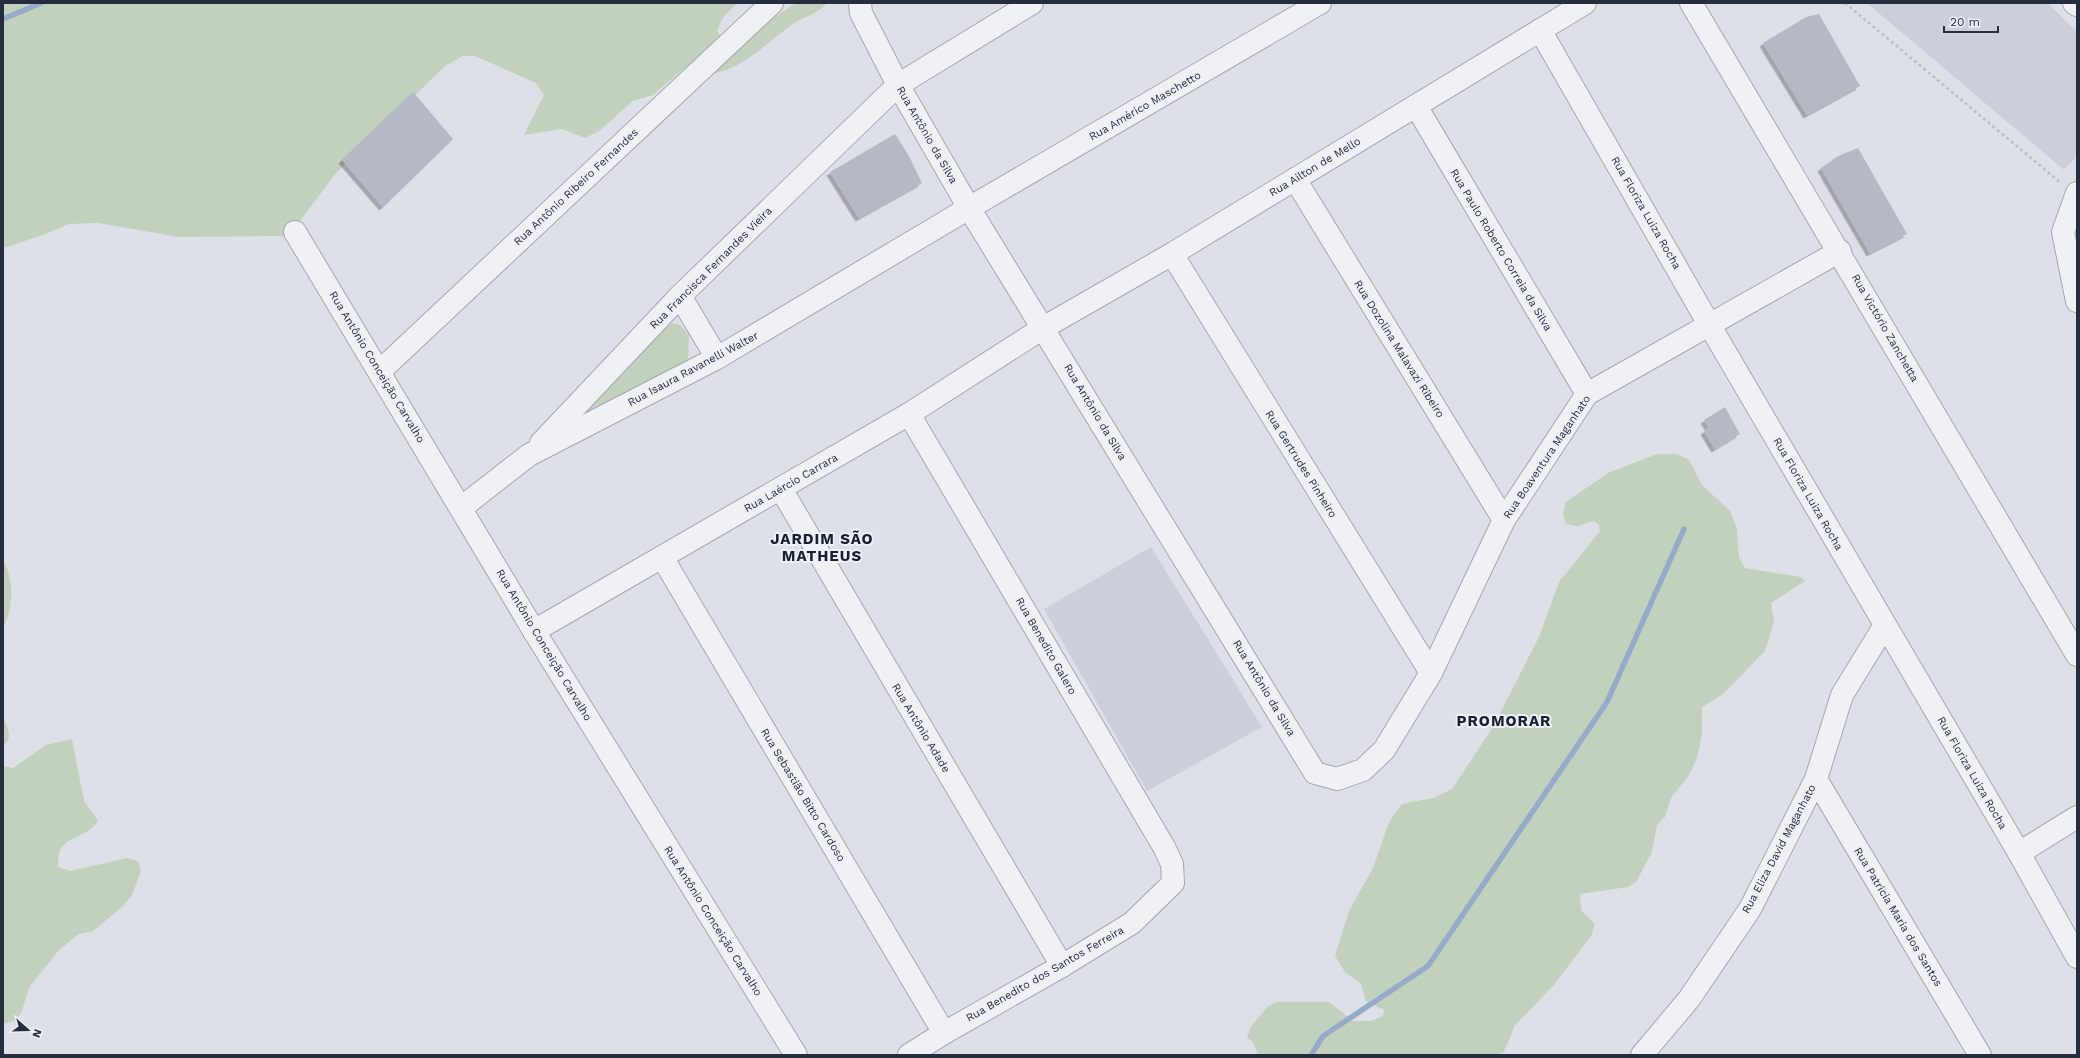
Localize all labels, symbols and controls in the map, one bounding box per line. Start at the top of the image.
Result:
scale bar [1944,8,1998,34]
text: 20 m [1950,15,1980,29]
street label: Rua Américo Maschetto [1087,69,1203,143]
street label: Rua Antônio da Silva [894,84,960,186]
street label: Rua Antônio Ribeiro Fernandes [511,126,641,248]
street label: Rua Ailton de Mello [1267,135,1363,199]
street label: Rua Floriza Luiza Rocha [1608,154,1684,272]
street label: Rua Paulo Roberto Correia da Silva [1447,167,1555,333]
street label: Rua Francisca Fernandes Vieira [647,204,775,332]
street label: Rua Victório Zanchetta [1849,272,1921,384]
street label: Rua Dozolina Malavazi Ribeiro [1351,278,1447,420]
street label: Rua Antônio Conceição Carvalho [326,289,428,445]
street label: Rua Isaura Ravanelli Walter [625,329,761,409]
street label: Rua Antônio da Silva [1061,361,1129,463]
street label: Rua Boaventura Maganhato [1501,393,1593,521]
street label: Rua Gertrudes Pinheiro [1263,408,1339,520]
street label: Rua Floriza Luiza Rocha [1770,435,1846,553]
street label: Rua Laércio Carrara [742,451,840,515]
district label: JARDIM SÃO MATHEUS [770,530,874,565]
street label: Rua Antônio Conceição Carvalho [493,567,595,723]
street label: Rua Benedito Galero [1013,595,1079,697]
street label: Rua Antônio da Silva [1230,637,1298,739]
street label: Rua Antônio Adade [889,681,953,775]
district label: PROMORAR [1457,712,1551,730]
street label: Rua Floriza Luiza Rocha [1934,714,2010,832]
street label: Rua Sebastião Bitto Cardoso [758,726,848,864]
street label: Rua Eliza David Maganhato [1739,782,1819,916]
street label: Rua Antônio Conceição Carvalho [661,844,765,998]
street label: Rua Patricia Maria dos Santos [1851,845,1945,989]
street label: Rua Benedito dos Santos Ferreira [964,923,1126,1025]
north arrow [8,1010,48,1050]
text: N [29,1027,44,1039]

